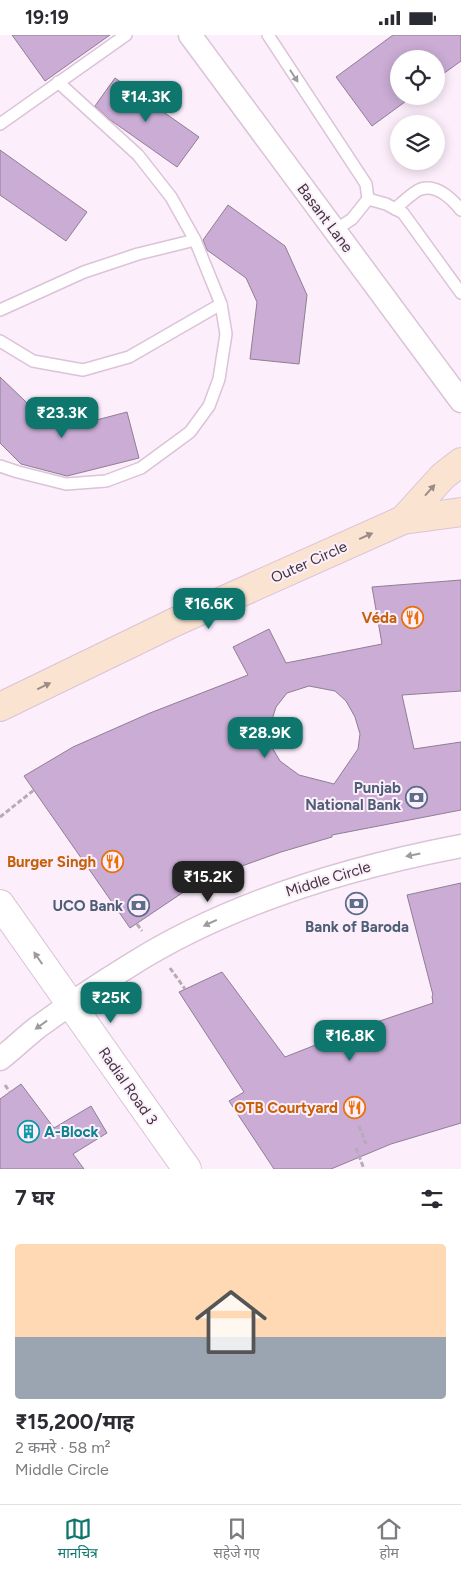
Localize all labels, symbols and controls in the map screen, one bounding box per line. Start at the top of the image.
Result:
text: 19:19 [25,6,69,29]
map controls [390,50,445,170]
button: locate [390,50,445,105]
one-way arrow [289,69,299,83]
pin: ₹14.3K [105,81,187,123]
text: ₹14.3K [121,87,171,106]
button: layers [390,115,445,170]
street label: Basant Lane [293,180,357,256]
pin: ₹23.3K [21,397,103,439]
text: ₹23.3K [36,403,88,422]
one-way arrow [424,484,436,496]
one-way arrow [359,532,373,540]
street label: Outer Circle [268,537,350,587]
pin: ₹16.6K [168,587,250,630]
text: ₹16.6K [184,594,234,613]
restaurant icon: Véda [401,606,425,630]
place label: Véda [361,609,397,627]
one-way arrow [37,681,51,689]
pin: ₹28.9K [224,717,306,759]
text: ₹28.9K [239,723,291,742]
place label: Punjab National Bank [305,779,401,814]
bank icon: Punjab National Bank [405,785,429,809]
restaurant icon: Burger Singh [100,850,124,874]
one-way arrow [405,852,421,860]
place label: Burger Singh [7,853,96,871]
street label: Middle Circle [283,858,373,900]
pin: ₹15.2K [167,861,249,903]
text: ₹15.2K [183,867,233,886]
bank icon: Bank of Baroda [345,892,369,916]
bank icon: UCO Bank [127,894,151,918]
place label: UCO Bank [52,897,123,915]
place label: Bank of Baroda [305,918,409,936]
one-way arrow [203,920,217,928]
one-way arrow [33,951,43,965]
pin: ₹25K [81,981,141,1024]
text: ₹25K [92,988,130,1007]
pin: ₹16.8K [309,1019,391,1062]
one-way arrow [35,1020,48,1031]
text: ₹16.8K [325,1026,375,1045]
street label: Radial Road 3 [95,1044,161,1128]
restaurant icon: OTB Courtyard [342,1096,366,1120]
place label: OTB Courtyard [234,1099,338,1117]
building icon: A-Block [16,1120,40,1144]
place label: A-Block [44,1123,99,1141]
text: 7 घर [15,1185,55,1210]
icon: filters [418,1185,446,1213]
icon: home [186,1277,276,1367]
text: ₹15,200/माह [15,1409,134,1434]
text: 2 कमरे · 58 m² [15,1438,111,1457]
text: Middle Circle [15,1460,109,1479]
tab: मानचित्र [58,1515,98,1564]
tab: सहेजे गए [213,1515,260,1564]
tab: होम [375,1515,403,1564]

